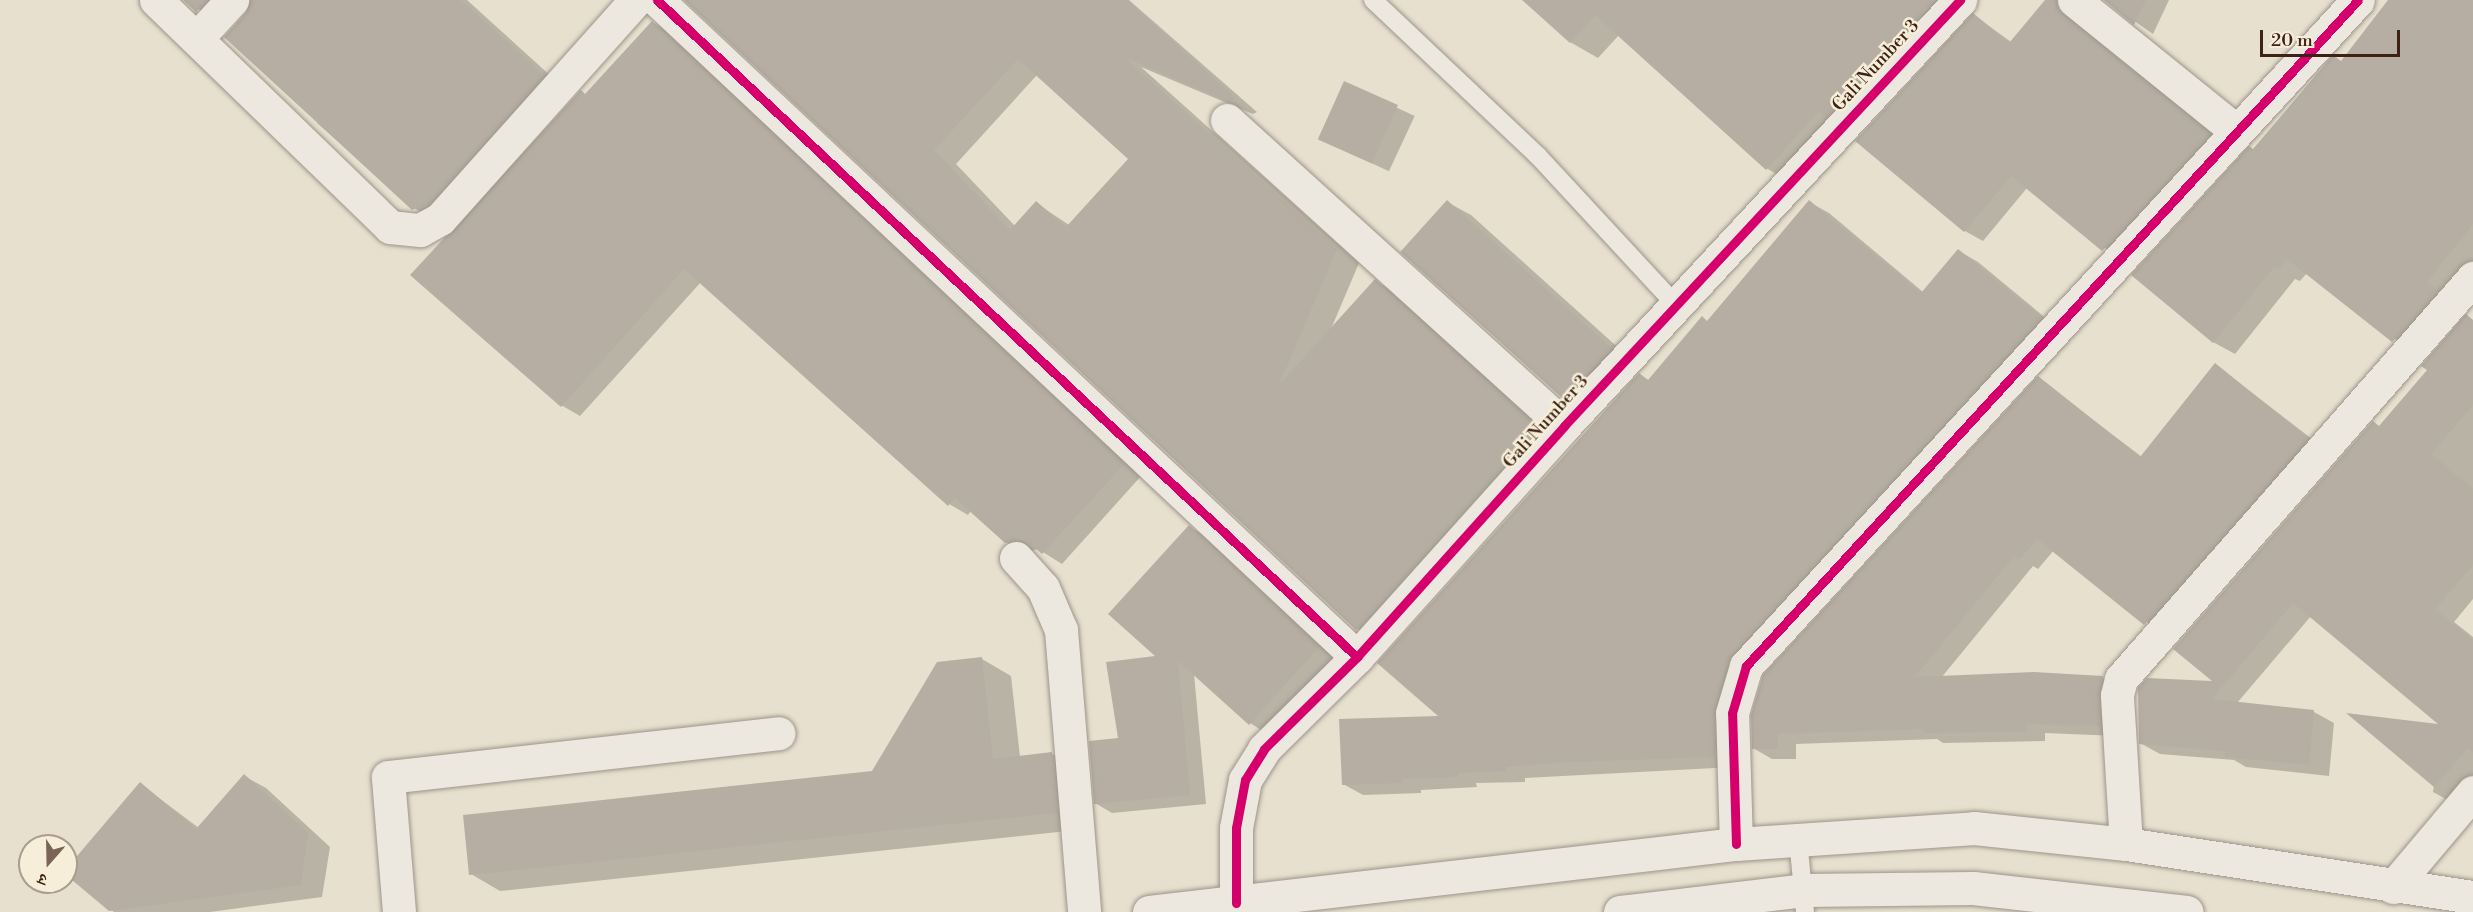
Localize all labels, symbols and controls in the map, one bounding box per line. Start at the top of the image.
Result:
street label: Gali Number 3 [1828,16,1924,116]
scale bar [2263,18,2402,56]
text: 20 m [2271,29,2313,52]
street label: Gali Number 3 [1499,371,1593,473]
north arrow [18,834,78,894]
text: उ [35,868,50,890]

